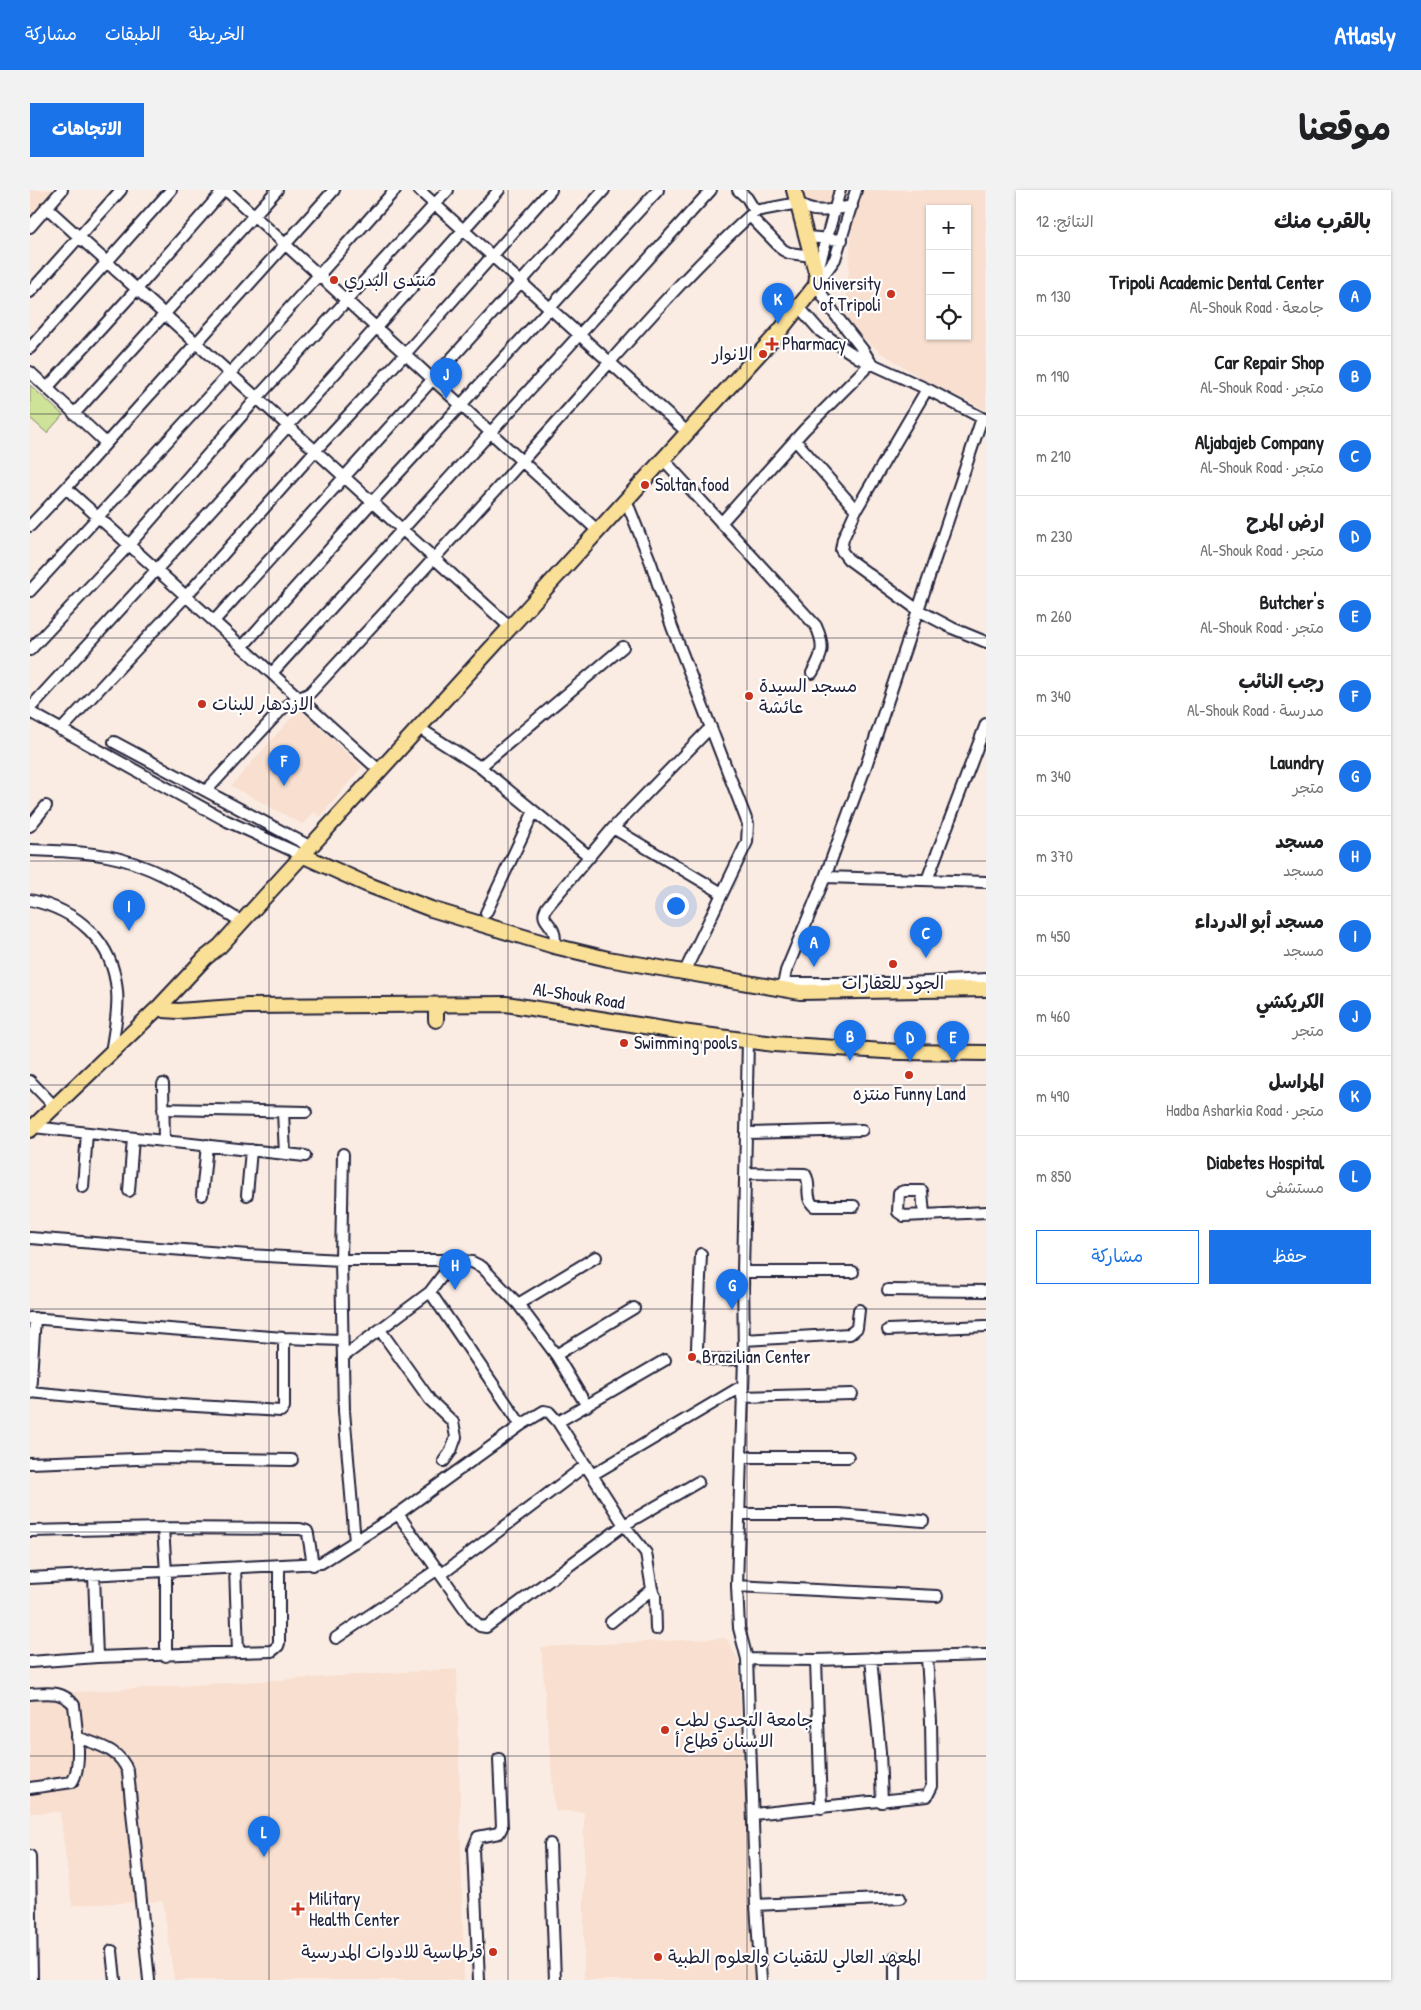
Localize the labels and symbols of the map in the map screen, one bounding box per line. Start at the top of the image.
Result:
place label: منتدى البدري [344,267,436,293]
place label: University of Tripoli [813,271,881,317]
marker: منتدى البدري [328,274,340,286]
pin: K [762,283,794,324]
marker: University of Tripoli [885,288,897,300]
place label: Pharmacy [782,331,846,356]
marker: Pharmacy [766,338,778,350]
place label: الانوار [710,341,753,366]
marker: الانوار [757,348,769,360]
pin: J [430,358,462,399]
place label: Soltan food [655,472,729,497]
marker: Soltan food [639,479,651,491]
place label: مسجد السيدة عائشة [759,673,857,719]
marker: مسجد السيدة عائشة [743,690,755,702]
place label: الازدهار للبنات [212,691,314,716]
marker: الازدهار للبنات [196,698,208,710]
pin: F [268,745,300,786]
pin: I [113,890,145,931]
your location [663,893,689,919]
pin: C [910,917,942,958]
pin: A [798,926,830,967]
marker: الجود للعقارات [887,958,899,970]
place label: الجود للعقارات [842,970,944,995]
street label: Al-Shouk Road [532,976,627,1015]
pin: B [834,1020,866,1061]
pin: D [894,1021,926,1062]
pin: E [937,1021,969,1062]
place label: Swimming pools [634,1030,737,1055]
marker: Swimming pools [618,1037,630,1049]
marker: منتزه Funny Land [903,1069,915,1081]
place label: منتزه Funny Land [853,1081,965,1106]
pin: H [439,1249,471,1290]
pin: G [716,1269,748,1310]
place label: Brazilian Center [702,1344,811,1369]
marker: Brazilian Center [686,1351,698,1363]
place label: جامعة التحدي لطب الاسنان قطاع أ [675,1707,814,1753]
marker: جامعة التحدي لطب الاسنان قطاع أ [659,1724,671,1736]
pin: L [248,1816,280,1857]
place label: Military Health Center [309,1886,400,1932]
marker: Military Health Center [291,1902,305,1916]
place label: قرطاسية للادوات المدرسية [301,1939,483,1964]
place label: المعهد العالي للتقنيات والعلوم الطبية [668,1944,921,1973]
marker: قرطاسية للادوات المدرسية [487,1946,499,1958]
marker: المعهد العالي للتقنيات والعلوم الطبية [652,1951,664,1963]

